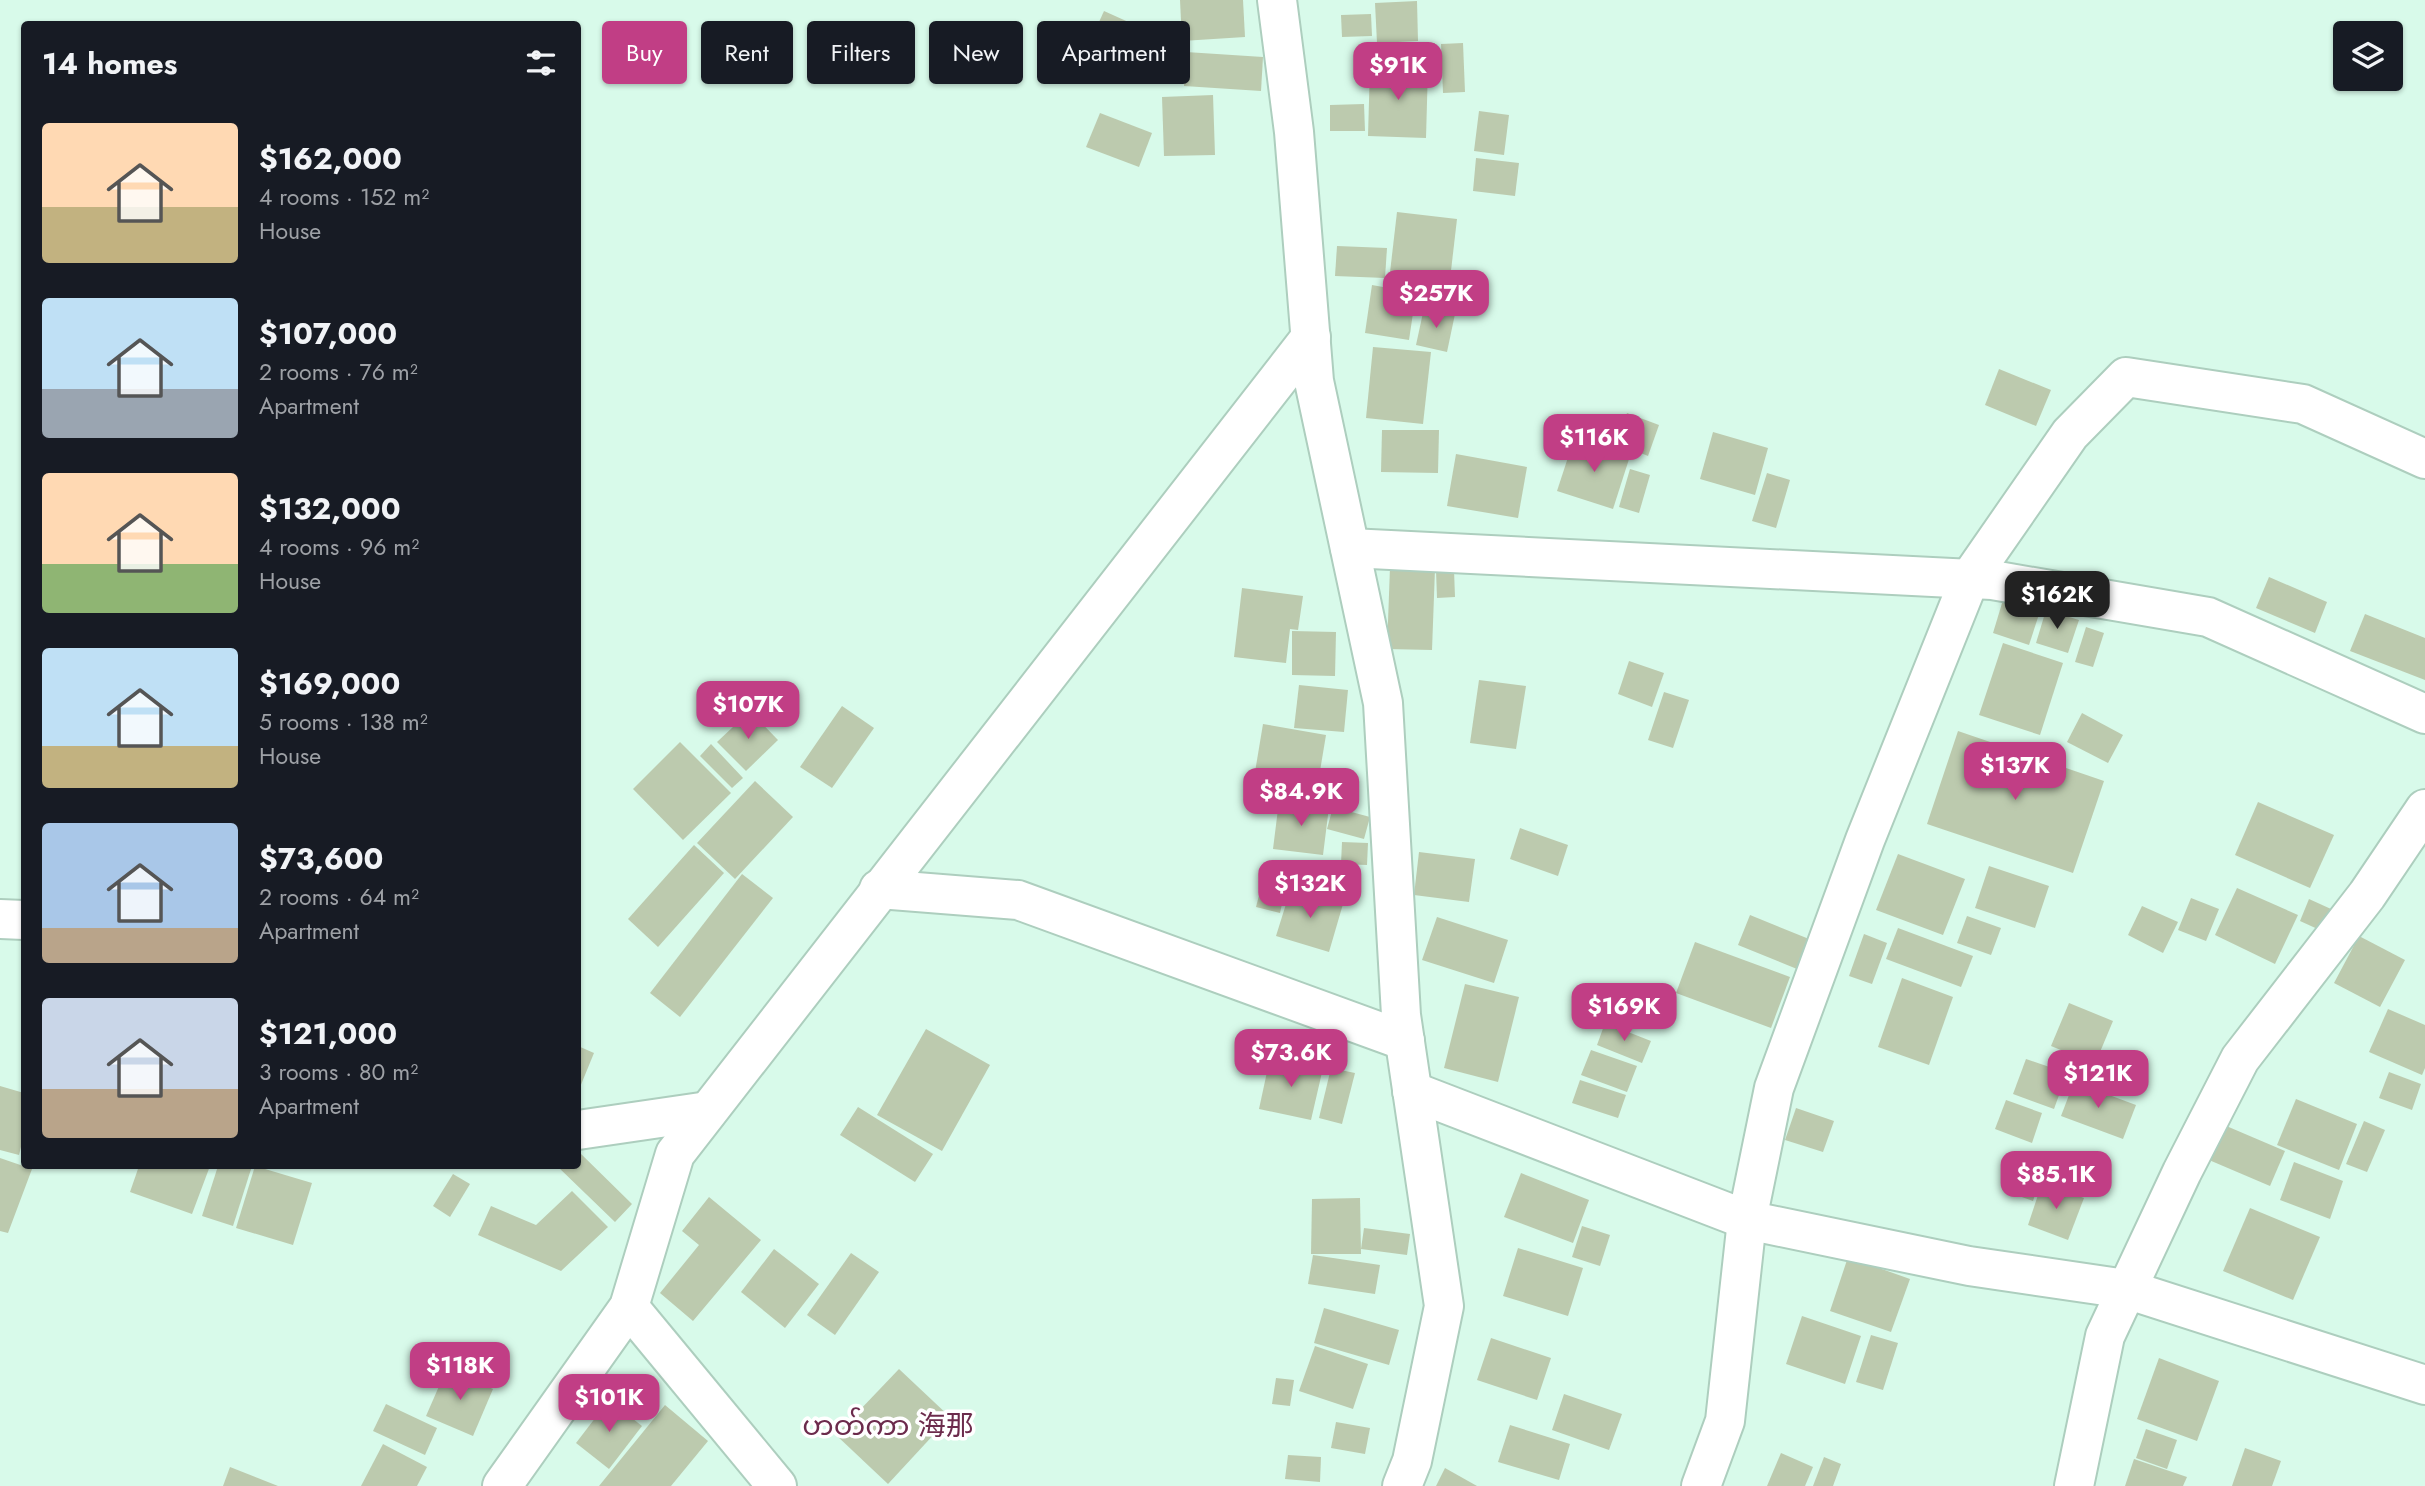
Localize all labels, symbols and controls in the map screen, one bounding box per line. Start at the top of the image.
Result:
chip: Buy [602,21,687,84]
chip: Rent [701,21,793,84]
chip: Filters [807,21,915,84]
chip: New [929,21,1023,84]
chip: Apartment [1037,21,1190,84]
map controls [2333,21,2403,91]
button: layers [2333,21,2403,91]
text: 14 homes [42,42,177,85]
pin: $91K [1357,42,1439,102]
icon: filters [522,44,560,82]
text: $91K [1369,48,1427,82]
text: $162,000 [259,137,402,180]
icon: home [98,151,182,235]
text: 4 rooms · 152 m² [259,180,429,214]
text: House [259,214,321,248]
pin: $257K [1387,270,1485,330]
text: $257K [1399,276,1473,310]
text: $107,000 [259,312,397,355]
icon: home [98,326,182,410]
text: 2 rooms · 76 m² [259,355,418,389]
text: Apartment [259,389,359,423]
pin: $116K [1545,414,1643,474]
text: $116K [1559,420,1629,454]
text: $132,000 [259,487,401,530]
icon: home [98,501,182,585]
text: 4 rooms · 96 m² [259,530,419,564]
text: House [259,564,321,598]
pin: $162K [2008,572,2106,631]
text: $162K [2021,577,2093,611]
text: $169,000 [259,662,400,705]
icon: home [98,676,182,760]
pin: $107K [699,682,797,741]
text: $107K [712,687,784,721]
text: 5 rooms · 138 m² [259,705,428,739]
text: House [259,739,321,773]
pin: $137K [1966,742,2064,802]
text: $137K [1980,748,2050,782]
pin: $84.9K [1244,768,1358,828]
text: $84.9K [1259,774,1343,808]
text: $73,600 [259,837,383,880]
icon: home [98,851,182,935]
pin: $132K [1261,860,1359,920]
text: $132K [1274,866,1346,900]
text: 2 rooms · 64 m² [259,880,419,914]
text: Apartment [259,914,359,948]
pin: $169K [1575,984,1673,1043]
text: $169K [1588,989,1660,1023]
text: $121,000 [259,1012,397,1055]
icon: home [98,1026,182,1110]
pin: $73.6K [1234,1030,1348,1089]
text: $73.6K [1251,1035,1331,1069]
pin: $121K [2049,1050,2147,1110]
text: 3 rooms · 80 m² [259,1055,418,1089]
text: $121K [2064,1056,2132,1090]
text: Apartment [259,1089,359,1123]
pin: $85.1K [1999,1152,2113,1211]
text: $85.1K [2017,1157,2095,1191]
pin: $118K [411,1342,509,1402]
text: $118K [426,1348,494,1382]
pin: $101K [560,1374,658,1434]
text: $101K [574,1380,644,1414]
district label: ဟတ်ကာ 海那 [802,1405,974,1446]

